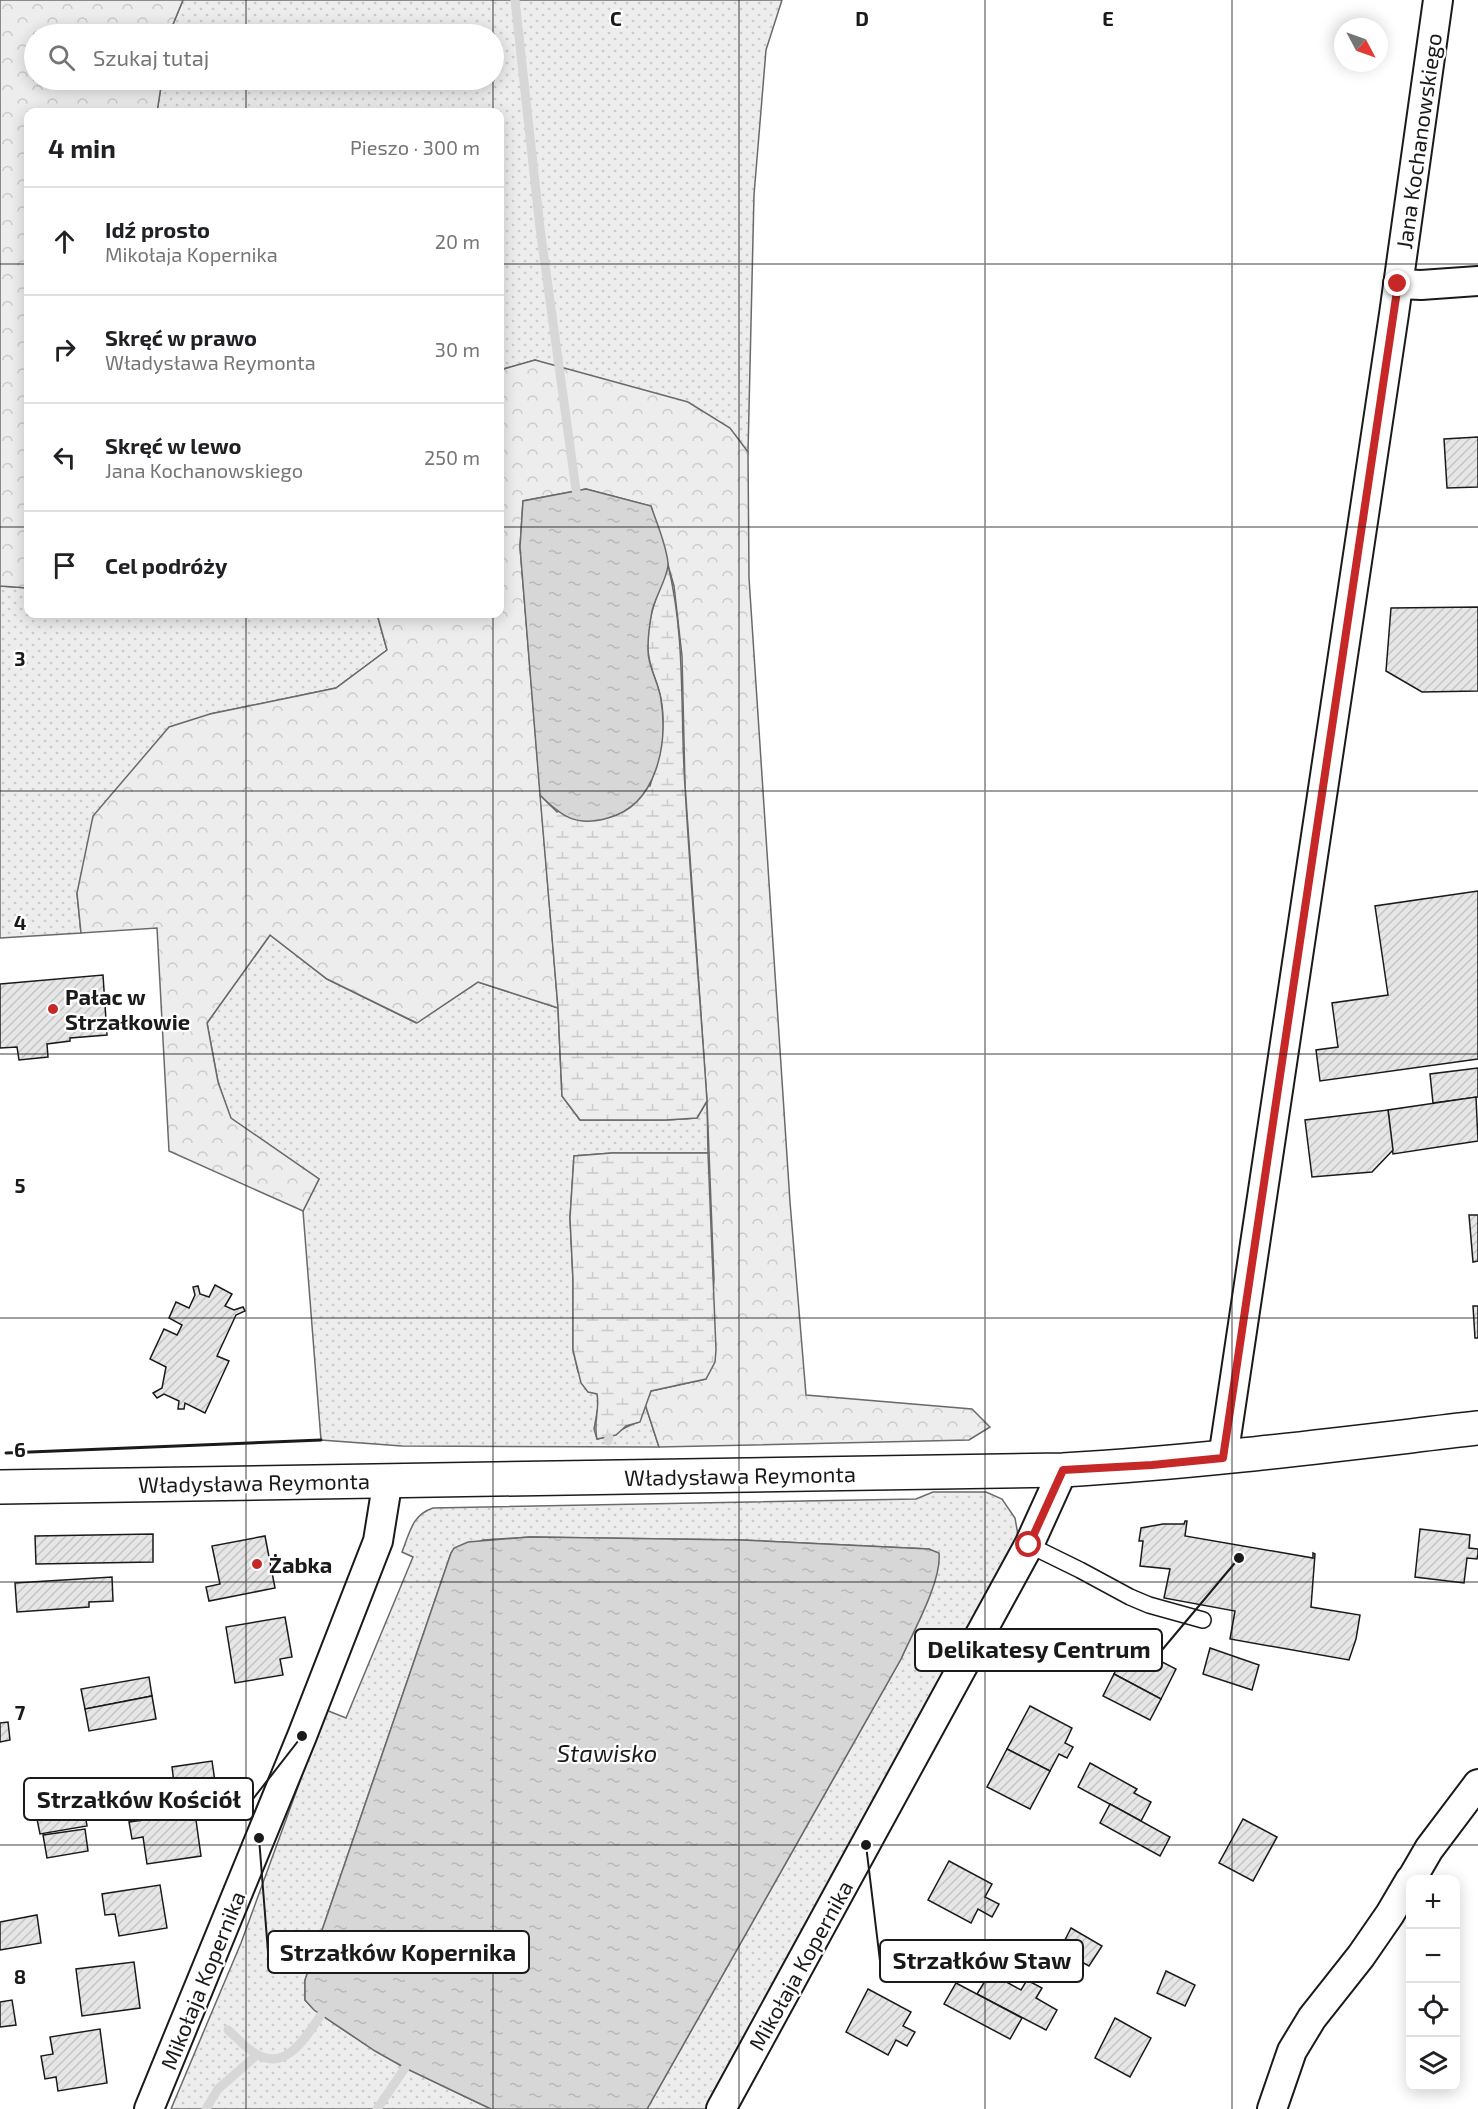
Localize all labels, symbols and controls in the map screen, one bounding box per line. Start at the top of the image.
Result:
text: C [610,6,622,30]
text: D [855,6,869,30]
text: E [1102,6,1114,30]
north arrow [1334,18,1388,72]
search box [24,24,504,90]
street label: Jana Kochanowskiego [1390,31,1446,251]
icon: search [45,41,78,74]
text: Szukaj tutaj [93,44,209,70]
text: 4 min [48,132,116,163]
text: Pieszo · 300 m [350,135,480,159]
text: Idź prosto [105,216,210,242]
icon: ahead [48,225,81,258]
text: 20 m [435,229,480,253]
text: Mikołaja Kopernika [105,242,278,266]
route end [1384,270,1410,296]
text: Skręć w prawo [105,324,257,350]
icon: right [48,333,81,366]
text: 30 m [435,337,480,361]
text: Władysława Reymonta [105,350,316,374]
text: Skręć w lewo [105,432,242,458]
icon: left [48,441,81,474]
text: 250 m [424,445,480,469]
text: Jana Kochanowskiego [105,458,303,482]
icon: arrive [48,549,81,582]
text: Cel podróży [105,552,227,578]
text: 3 [14,646,26,670]
text: 4 [14,910,27,934]
place label: Pałac w Strzałkowie [65,983,190,1034]
marker: Pałac w Strzałkowie [46,1002,60,1016]
text: 5 [14,1173,26,1197]
text: 6 [14,1437,26,1461]
street label: Władysława Reymonta [624,1460,856,1490]
street label: Władysława Reymonta [138,1467,370,1497]
route start [1015,1531,1041,1557]
place label: Żabka [269,1551,332,1577]
marker: Żabka [250,1557,264,1571]
callout: Delikatesy Centrum [915,1629,1162,1671]
text: Delikatesy Centrum [927,1634,1151,1663]
text: 7 [15,1700,26,1724]
water label: Stawisko [557,1738,657,1767]
callout: Strzałków Kościół [24,1778,253,1820]
text: Strzałków Kościół [37,1784,242,1813]
map controls [1406,1875,1460,2091]
button: + [1406,1875,1460,1929]
street label: Mikołaja Kopernika [743,1876,858,2055]
street label: Mikołaja Kopernika [154,1887,251,2073]
button: − [1406,1929,1460,1983]
callout: Strzałków Kopernika [268,1931,529,1973]
text: Strzałków Kopernika [280,1937,516,1966]
callout: Strzałków Staw [880,1940,1083,1982]
text: Strzałków Staw [892,1945,1072,1974]
text: 8 [14,1964,26,1988]
button: locate [1406,1983,1460,2037]
button: layers [1406,2037,1460,2091]

